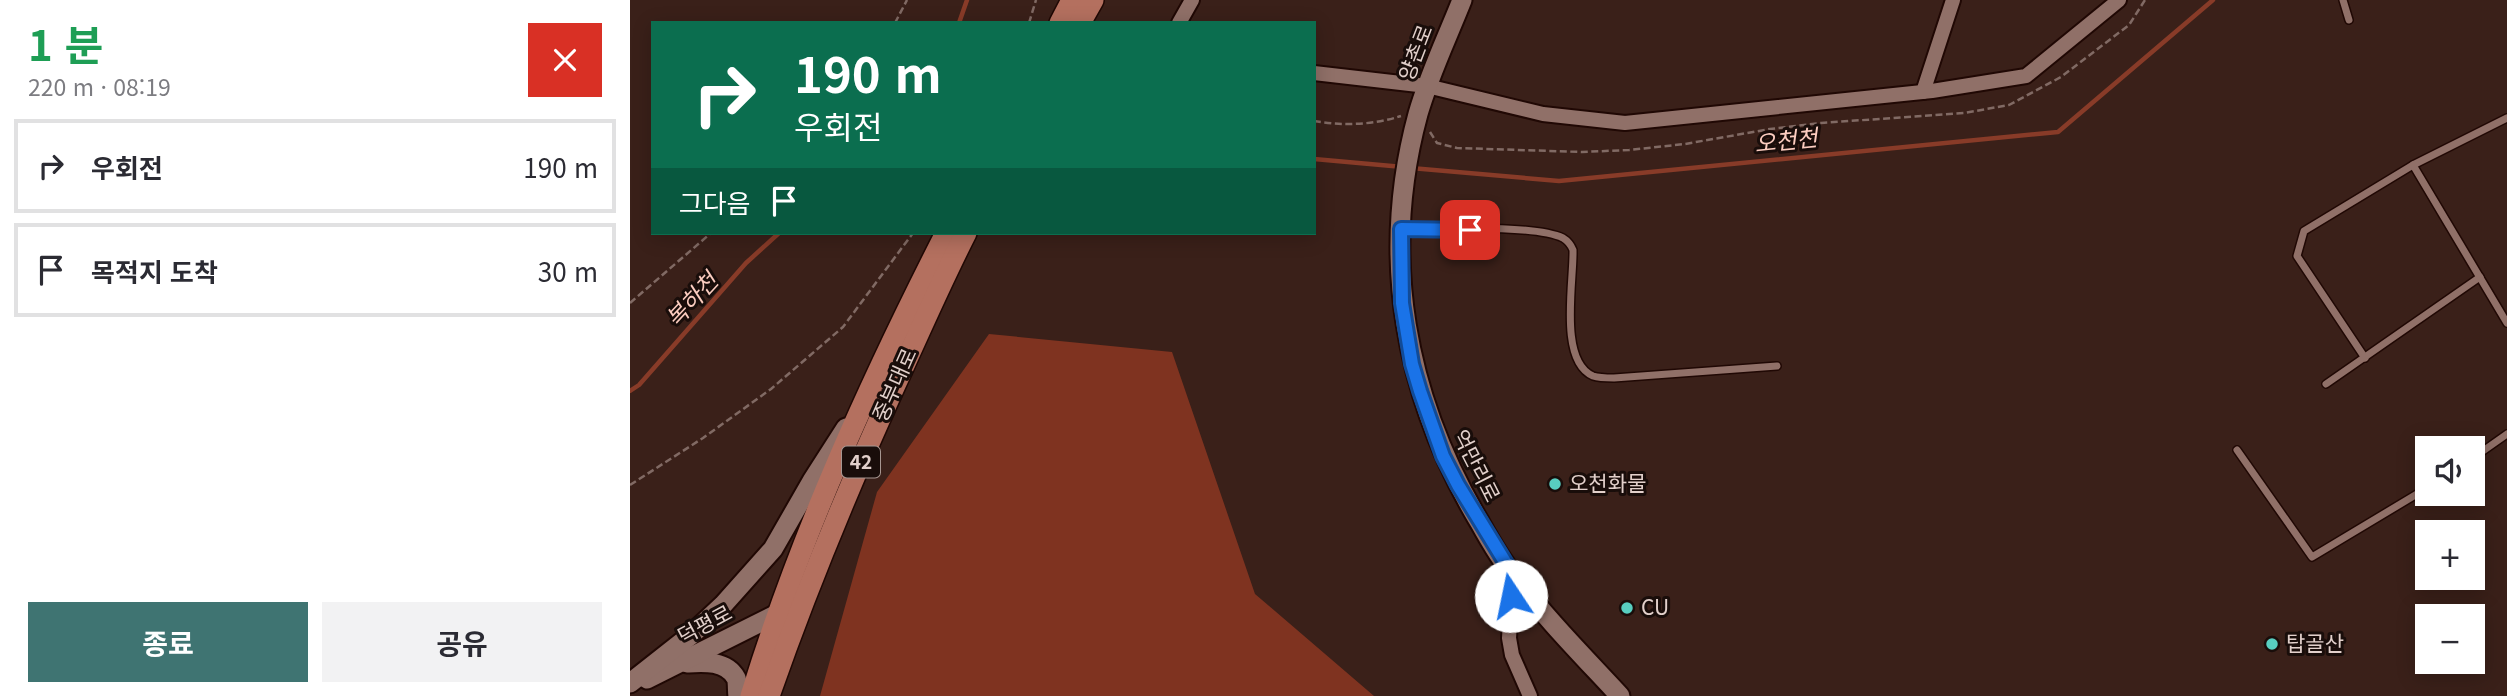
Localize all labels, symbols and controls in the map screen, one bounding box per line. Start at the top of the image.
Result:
text: 1 분 [28,12,103,73]
street label: 양촌로 [1390,20,1439,85]
button: close [528,23,602,97]
text: 190 m [794,36,942,107]
icon: right [679,49,770,140]
text: 220 m · 08:19 [28,69,171,103]
text: 우회전 [794,102,882,148]
water label: 오천천 [1752,118,1822,159]
icon: right [32,147,70,185]
text: 우회전 [91,148,163,185]
text: 190 m [523,148,598,185]
icon: arrive [765,182,803,220]
text: 그다음 [679,183,751,220]
pin [1440,200,1500,260]
icon: arrive [1451,211,1489,249]
icon: arrive [32,251,70,289]
text: 목적지 도착 [91,252,218,289]
text: 30 m [538,252,598,289]
water label: 복하천 [656,262,727,333]
street label: 중부대로 [864,343,923,426]
street label: 억만리로 [1447,424,1509,506]
map controls [2415,436,2485,674]
button: sound [2415,436,2485,506]
road number: 42 [842,446,880,477]
place label: 오천화물 [1569,467,1646,497]
marker: 오천화물 [1547,476,1563,492]
button: + [2415,520,2485,590]
position arrow [1474,559,1548,633]
place label: CU [1641,591,1669,621]
street label: 덕평로 [671,596,737,650]
marker: CU [1619,600,1635,616]
button: 종료 [28,602,308,682]
button: 공유 [322,602,602,682]
button: − [2415,604,2485,674]
place label: 탑골산 [2286,627,2344,657]
marker: 탑골산 [2264,636,2280,652]

